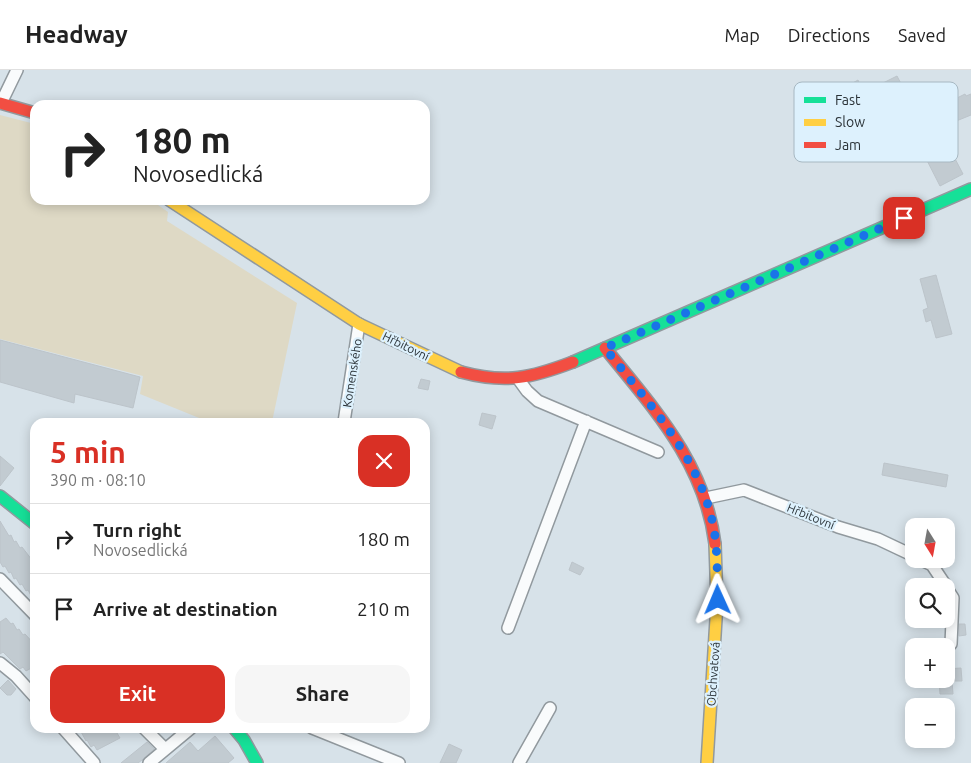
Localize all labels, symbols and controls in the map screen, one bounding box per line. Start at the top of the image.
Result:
text: Headway [25,21,128,48]
text: Map [724,25,760,45]
text: Directions [788,25,870,45]
text: Saved [898,25,946,45]
legend [794,82,958,162]
text: Fast [835,92,861,108]
text: Slow [835,114,865,130]
icon: right [50,120,115,185]
text: 180 m [133,120,231,160]
text: Jam [835,137,861,153]
text: Novosedlická [133,161,263,186]
pin [883,197,925,239]
icon: arrive [890,204,918,232]
street label: Hřbitovní [381,329,432,363]
street label: Komenského [340,338,364,408]
text: 5 min [50,435,126,469]
button: close [358,435,410,487]
text: 390 m · 08:10 [50,471,146,489]
street label: Hřbitovní [785,501,838,532]
north arrow [905,518,955,568]
map controls [905,518,955,748]
text: Turn right [93,519,181,541]
icon: right [50,525,78,553]
text: 180 m [357,528,410,550]
text: Novosedlická [93,541,188,559]
position arrow [691,573,743,625]
button: search [905,578,955,628]
icon: arrive [50,595,78,623]
text: Arrive at destination [93,598,278,620]
text: 210 m [357,598,410,620]
button: + [905,638,955,688]
street label: Obchvatová [704,641,722,707]
button: Exit [50,665,225,723]
button: Share [235,665,410,723]
button: − [905,698,955,748]

